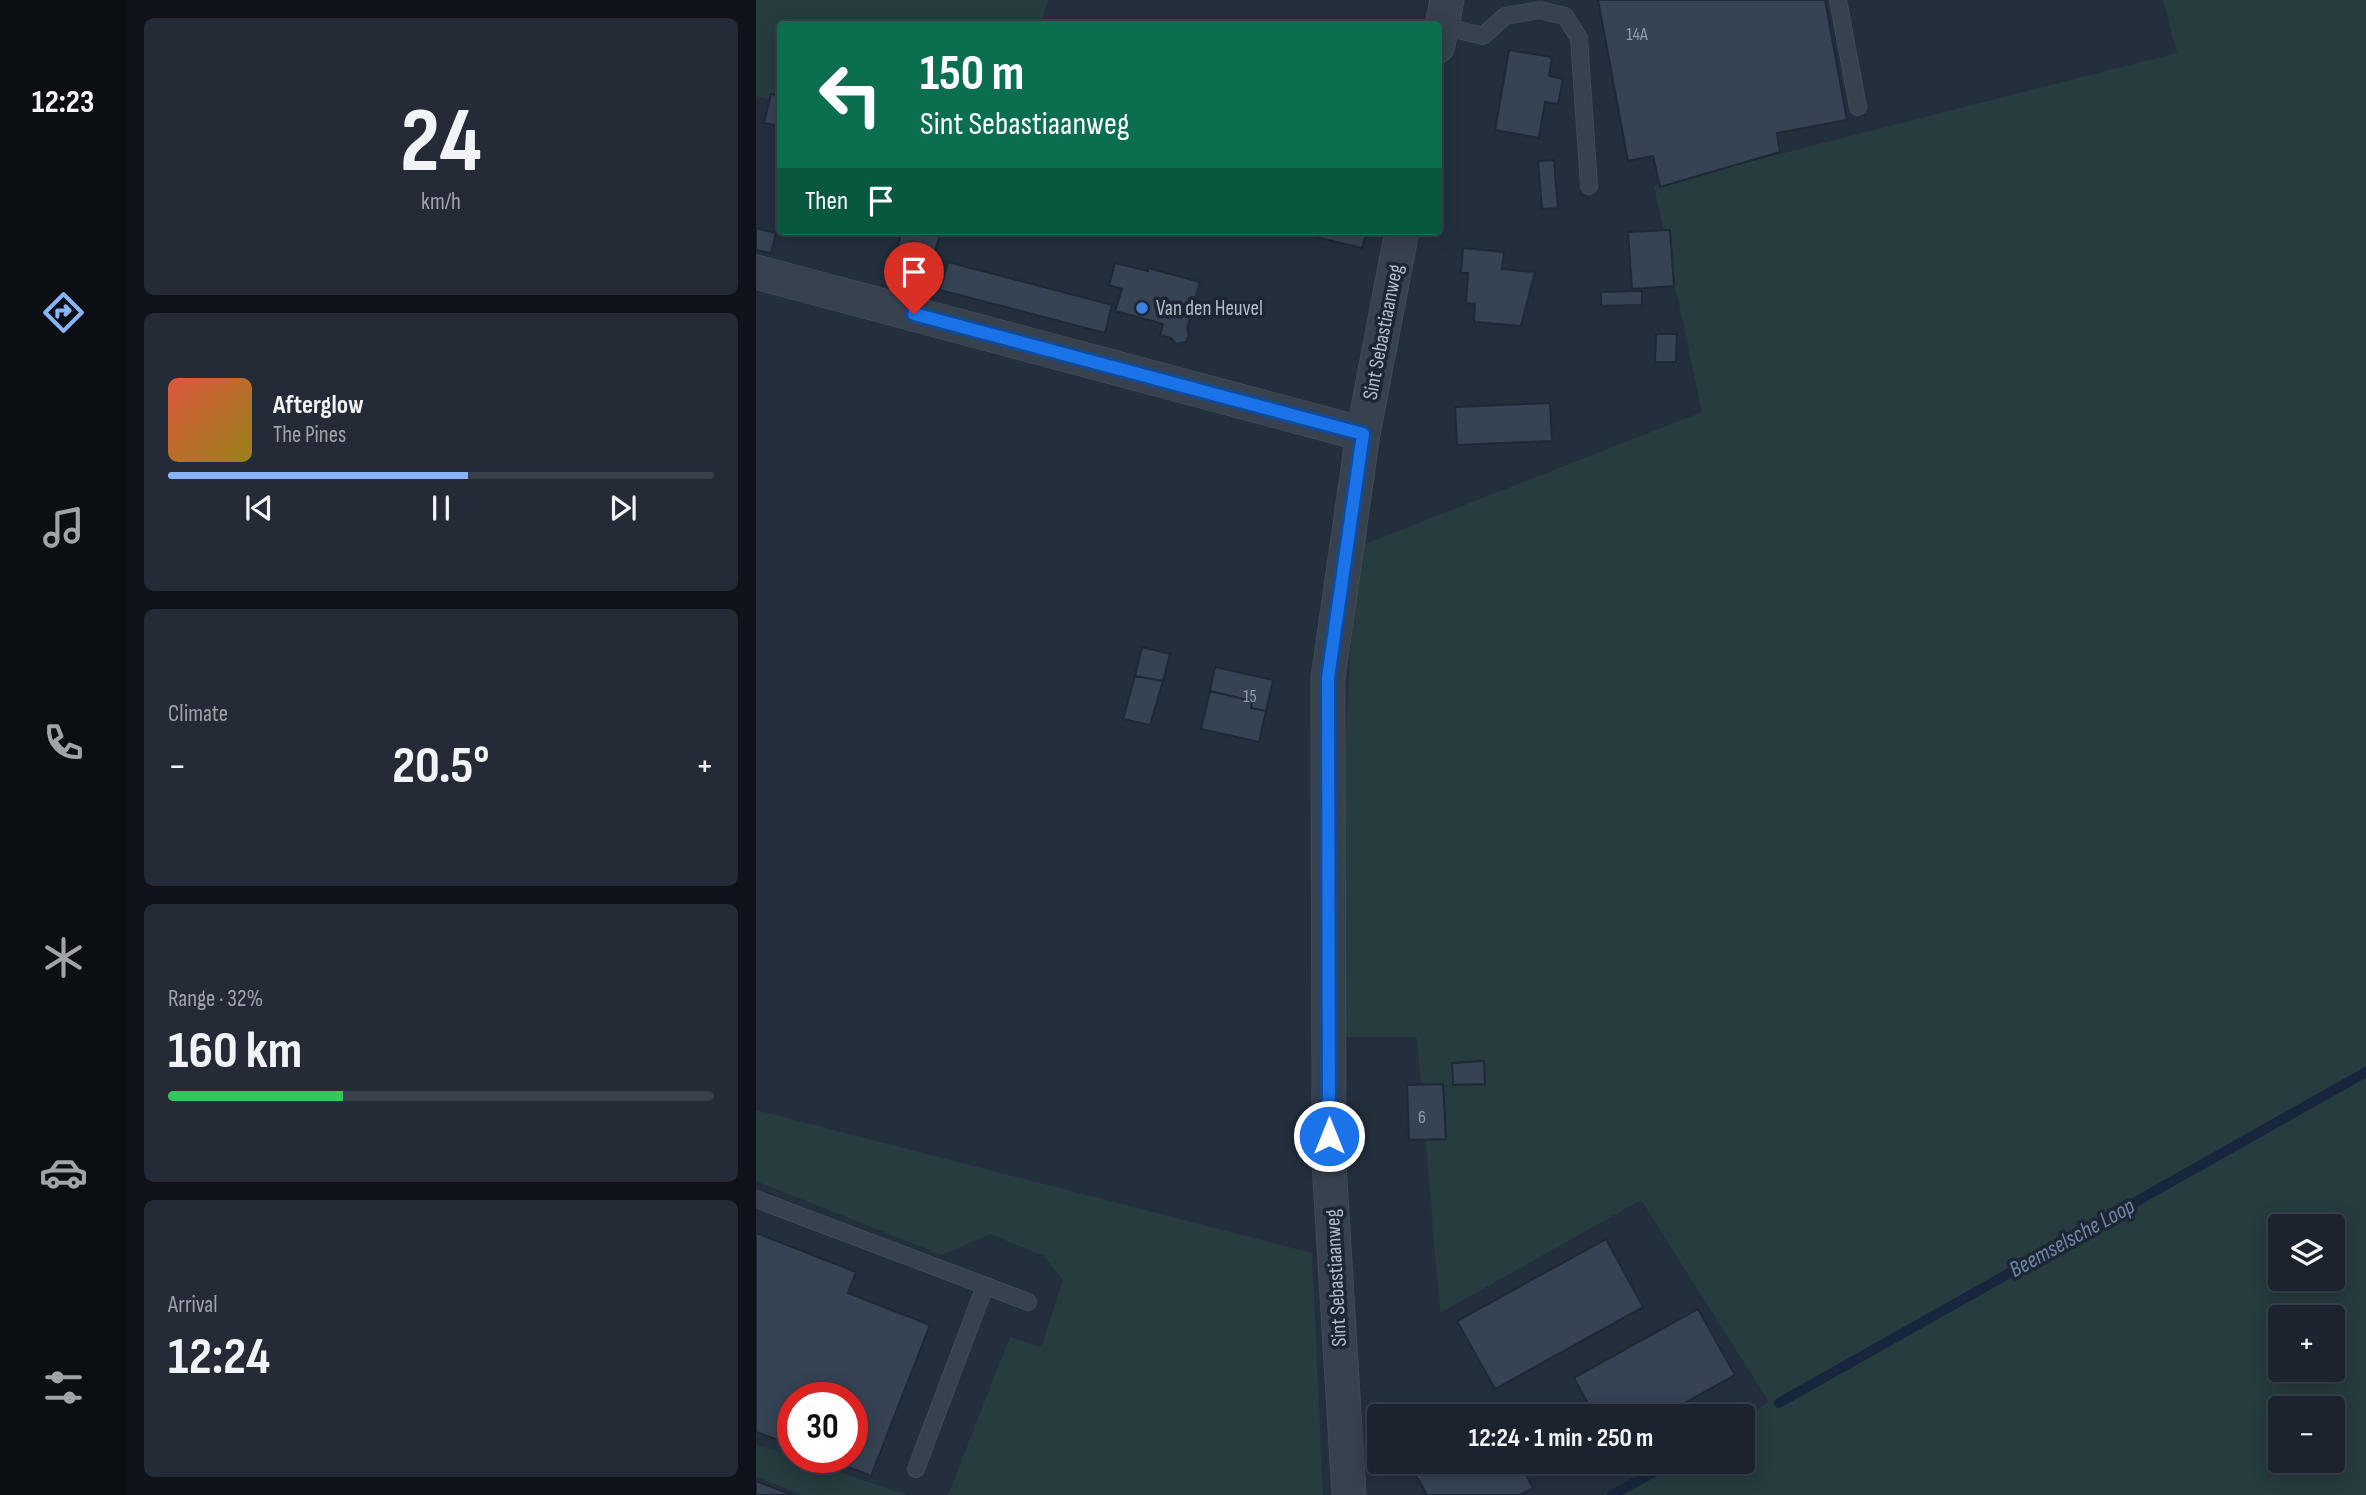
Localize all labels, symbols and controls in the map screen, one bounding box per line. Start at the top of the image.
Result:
house number: 14A [1626,24,1648,45]
text: 150 m [920,45,1024,104]
icon: left [805,49,896,140]
text: 12:23 [32,83,94,122]
text: 24 [400,88,482,197]
text: Sint Sebastiaanweg [920,105,1130,144]
icon: arrive [862,182,900,220]
text: Then [805,186,848,217]
text: km/h [421,188,461,216]
pin [884,242,944,314]
icon: arrive [895,253,933,291]
street label: Sint Sebastiaanweg [1358,262,1408,402]
icon: directions [39,288,88,337]
place label: Van den Heuvel [1156,296,1263,321]
marker: Van den Heuvel [1134,300,1150,316]
text: Afterglow [273,390,364,421]
text: The Pines [273,421,346,449]
icon: previous [240,489,278,527]
icon: pause [422,489,460,527]
icon: next [604,489,642,527]
icon: music [39,503,88,552]
house number: 15 [1243,686,1257,707]
text: Climate [168,700,228,728]
icon: phone [39,718,88,767]
text: 20.5° [392,735,490,798]
text: − [168,744,187,789]
text: + [695,744,714,789]
icon: climate [39,933,88,982]
text: Range · 32% [168,985,263,1013]
text: 160 km [168,1020,302,1083]
position arrow [1292,1099,1366,1173]
house number: 6 [1418,1107,1426,1128]
icon: car [39,1148,88,1197]
water label: Beemselsche Loop [2004,1192,2140,1284]
street label: Sint Sebastiaanweg [1320,1209,1352,1347]
map controls [2268,1214,2345,1473]
button: layers [2268,1214,2345,1291]
text: Arrival [168,1291,217,1319]
button: + [2268,1305,2345,1382]
text: 12:24 [168,1326,270,1389]
icon: filters [39,1363,88,1412]
speed limit sign: 30 [777,1382,868,1473]
button: − [2268,1396,2345,1473]
text: 12:24 · 1 min · 250 m [1469,1423,1653,1454]

